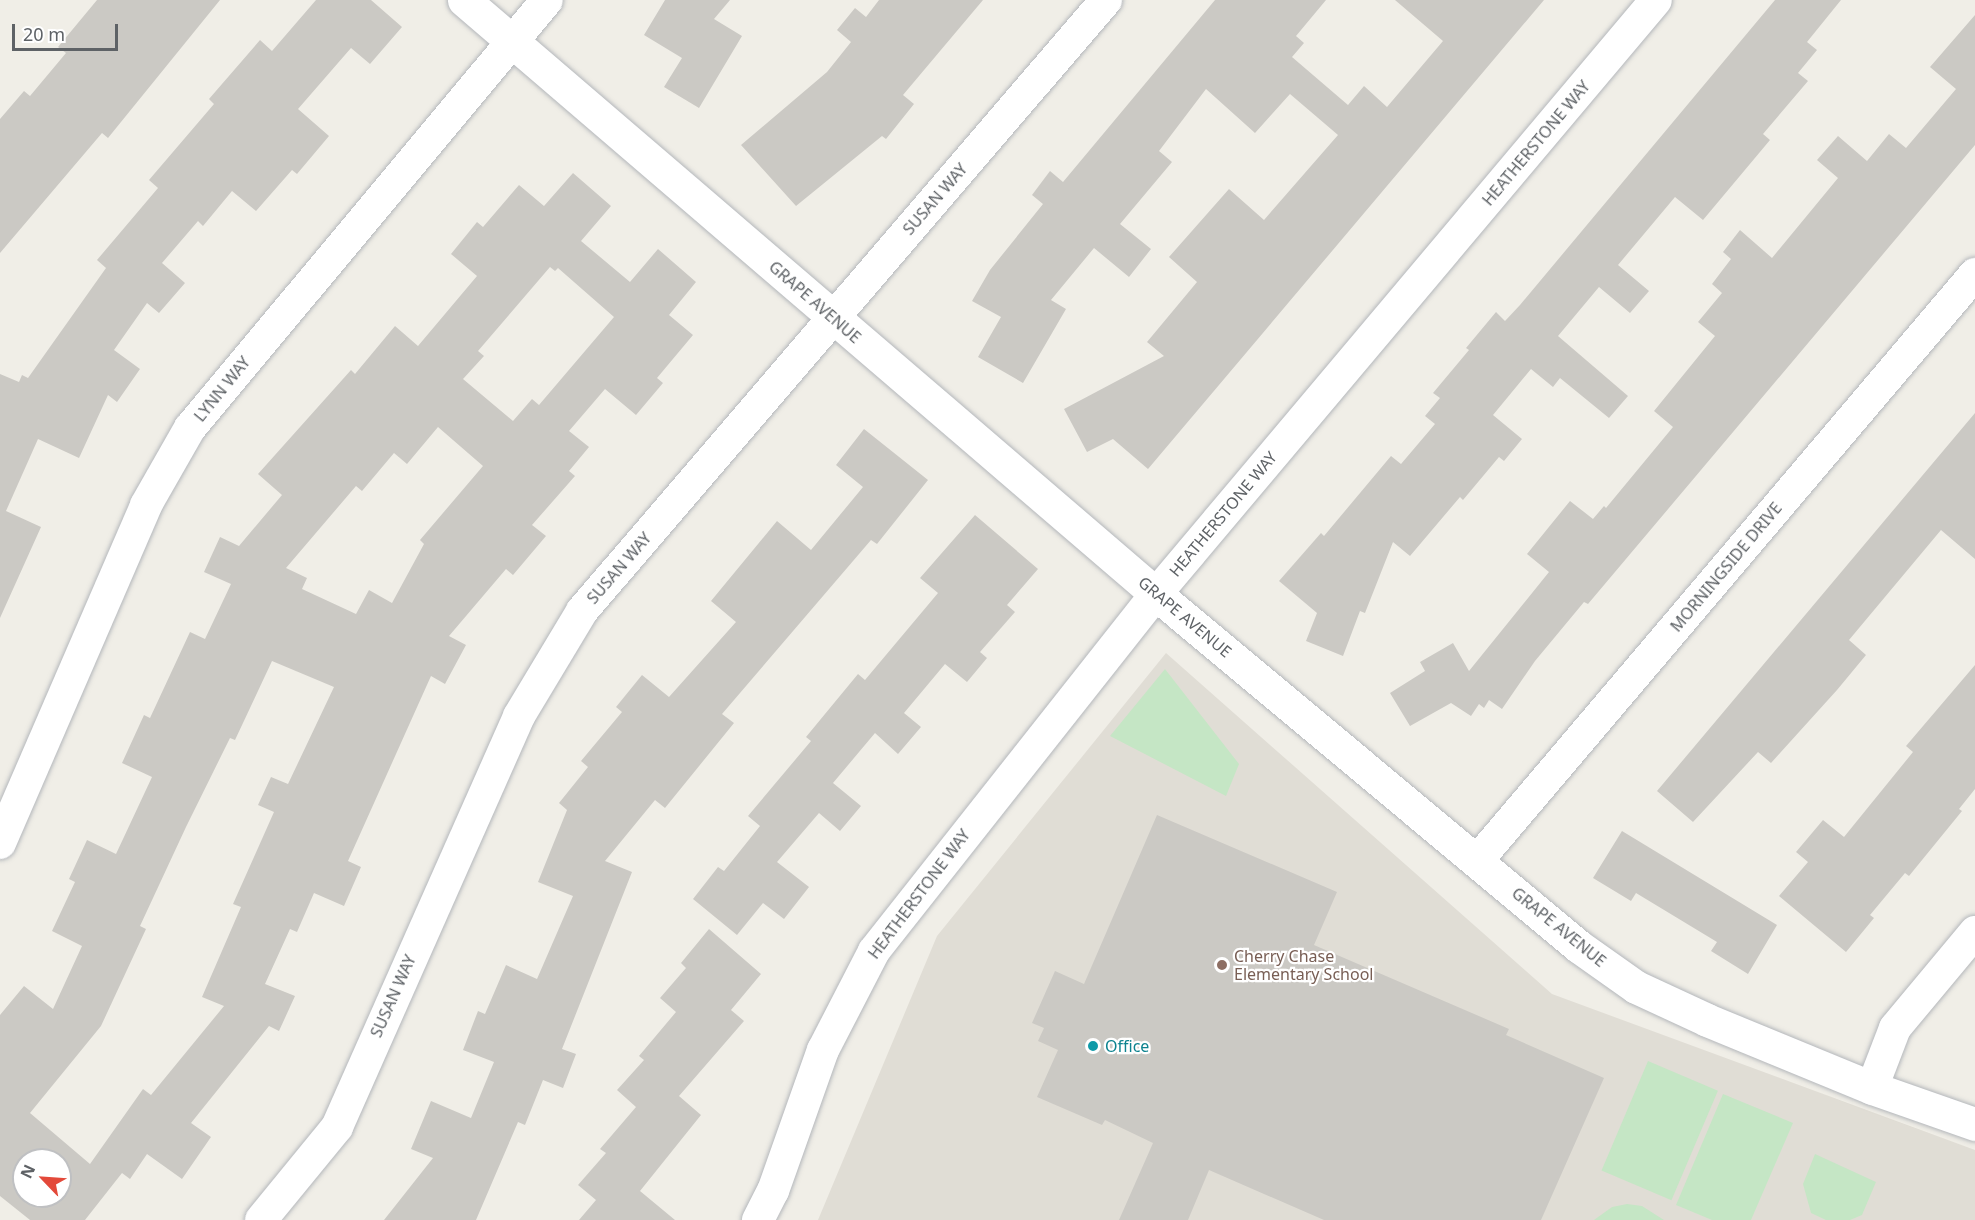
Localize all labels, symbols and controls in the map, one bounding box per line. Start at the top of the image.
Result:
scale bar [15,12,122,50]
text: 20 m [23,22,65,46]
street label: HEATHERSTONE WAY [1478,77,1594,209]
street label: SUSAN WAY [899,159,971,239]
street label: GRAPE AVENUE [765,257,865,347]
street label: LYNN WAY [190,353,254,425]
street label: HEATHERSTONE WAY [1165,448,1281,580]
street label: MORNINGSIDE DRIVE [1666,498,1786,636]
street label: SUSAN WAY [583,528,655,608]
street label: GRAPE AVENUE [1135,573,1235,661]
street label: HEATHERSTONE WAY [864,825,974,963]
street label: GRAPE AVENUE [1508,883,1610,971]
place label: Cherry Chase Elementary School [1234,946,1373,984]
street label: SUSAN WAY [366,952,420,1040]
marker: Cherry Chase Elementary School [1215,958,1229,972]
place label: Office [1105,1036,1149,1056]
marker: Office [1086,1039,1100,1053]
north arrow [12,1148,72,1208]
text: N [15,1161,40,1182]

